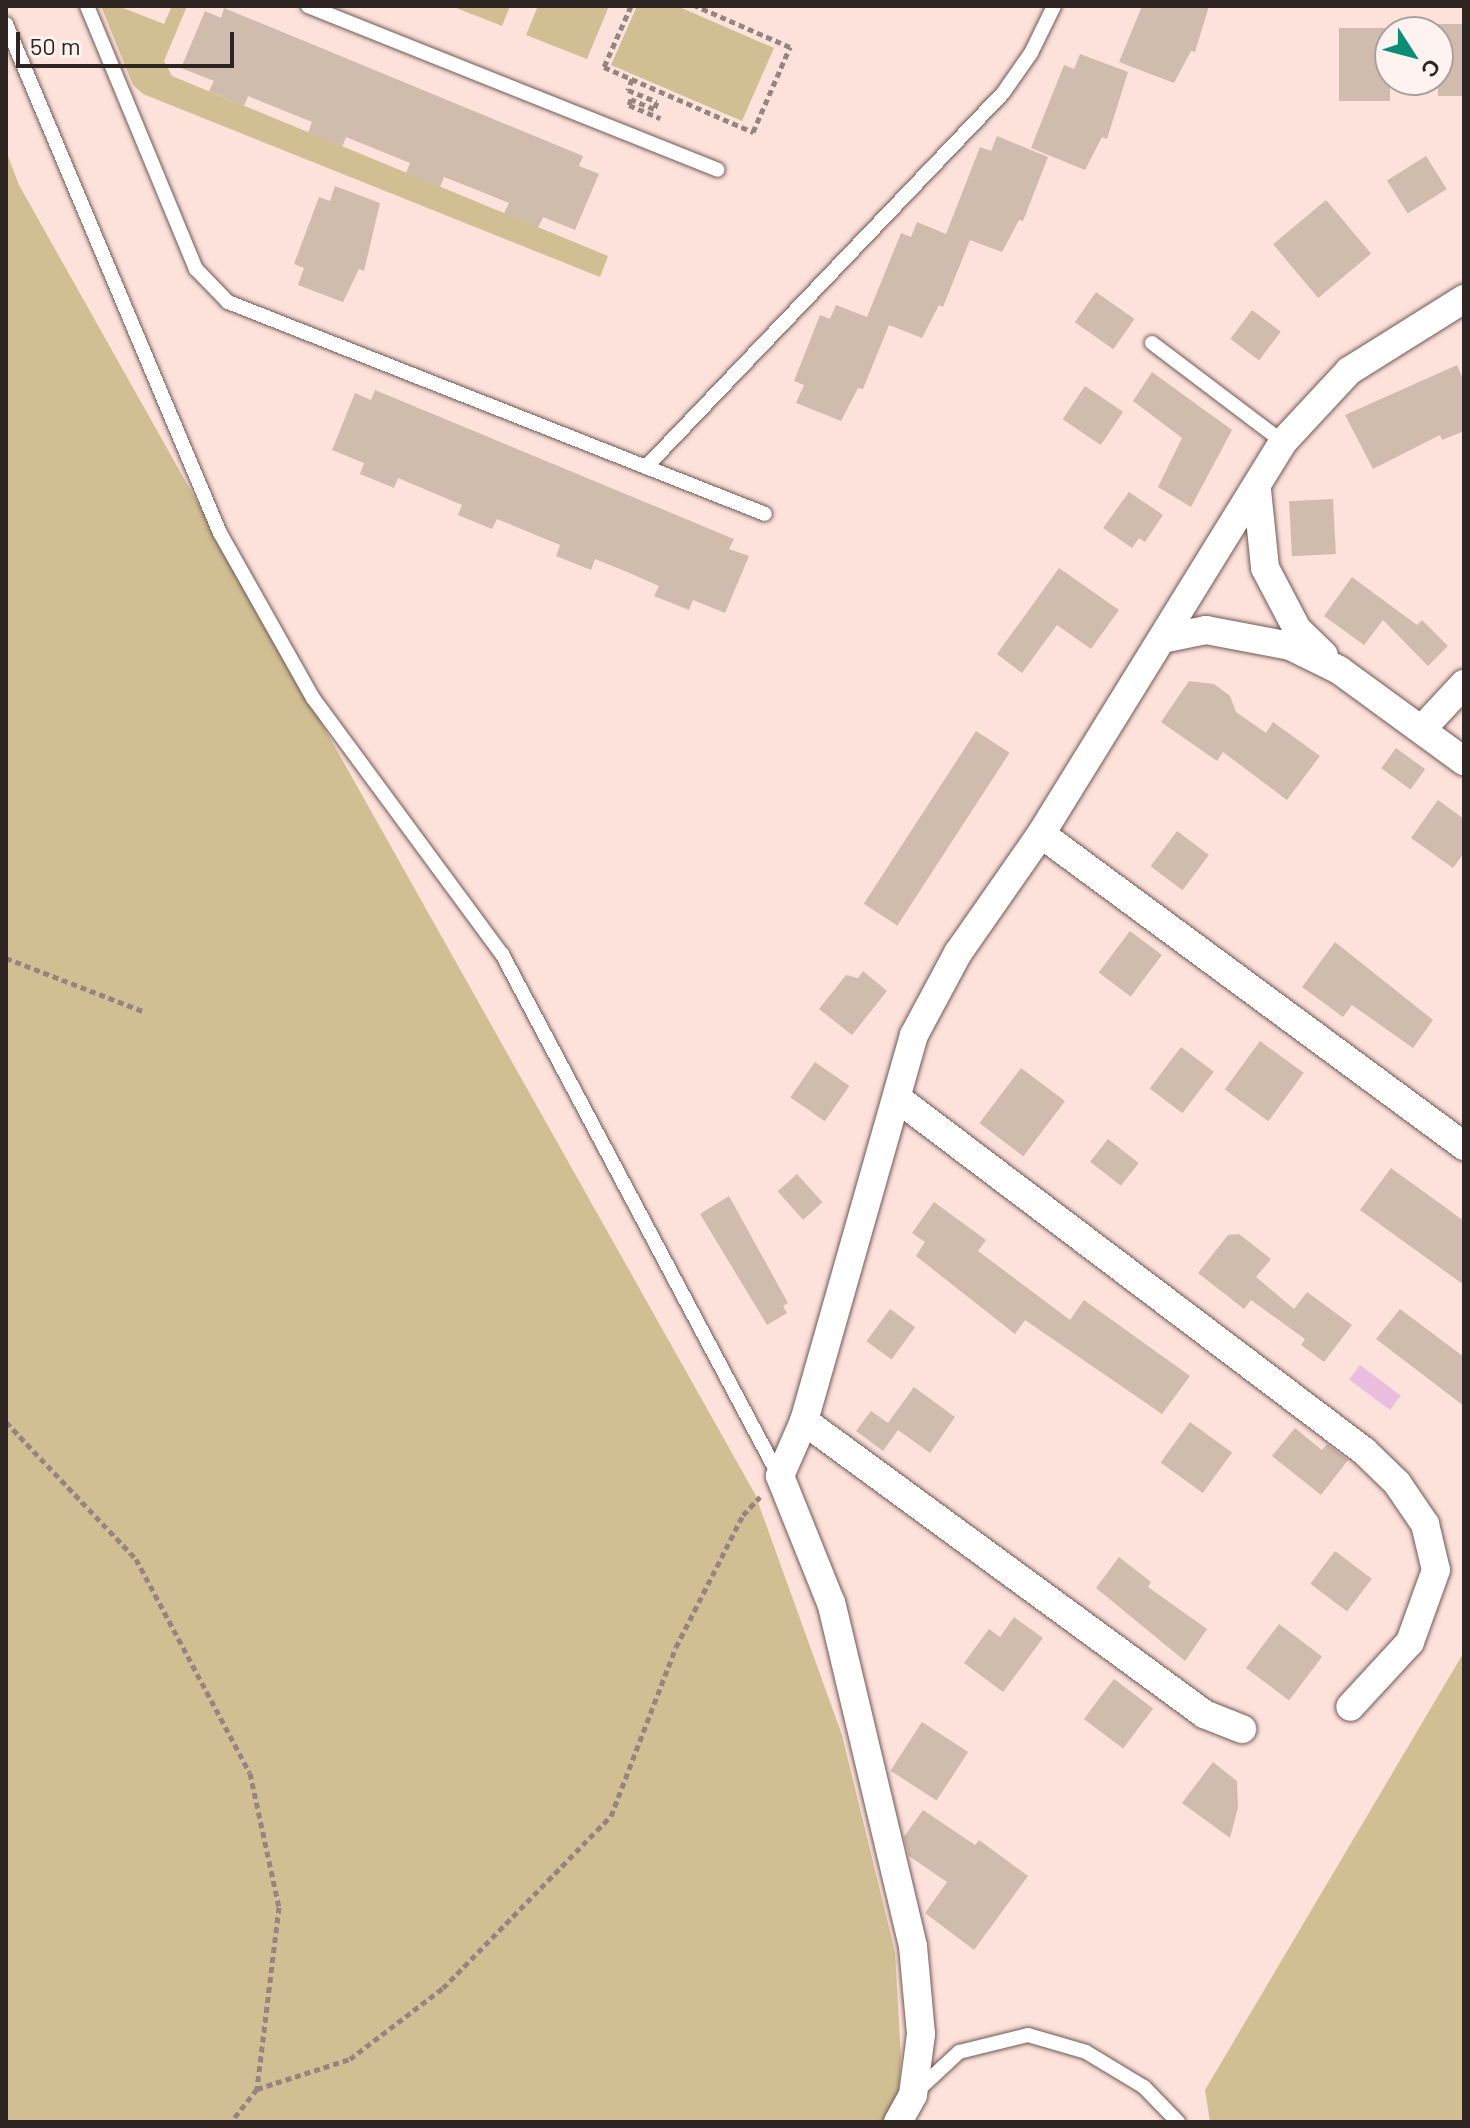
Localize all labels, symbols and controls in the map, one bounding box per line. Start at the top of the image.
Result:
scale bar [20,16,238,66]
north arrow [1374,16,1454,96]
text: 50 m [30,31,81,60]
text: С [1417,55,1447,83]

